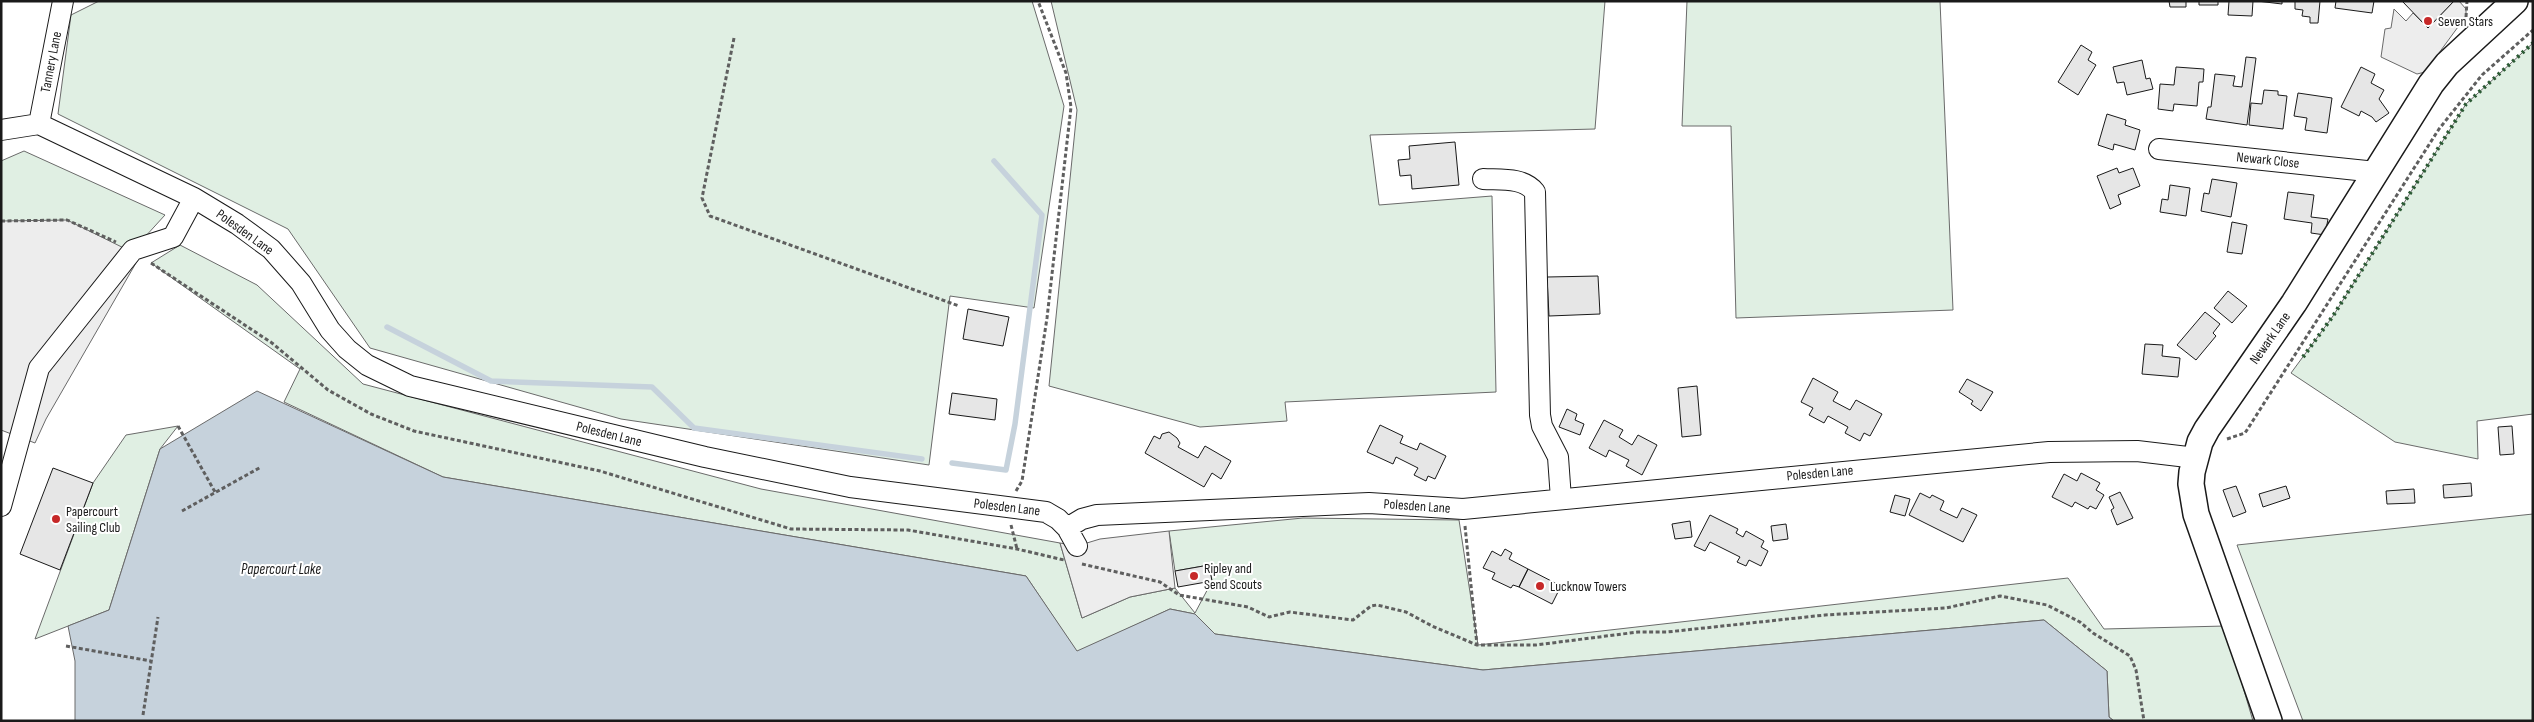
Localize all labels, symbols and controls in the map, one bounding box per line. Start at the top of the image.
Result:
place label: Seven Stars [2438,13,2493,30]
marker: Seven Stars [2422,15,2434,27]
street label: Tannery Lane [37,30,65,94]
street label: Newark Close [2236,148,2300,172]
street label: Polesden Lane [213,205,277,259]
street label: Newark Lane [2246,309,2294,367]
street label: Polesden Lane [575,418,643,450]
street label: Polesden Lane [1786,462,1854,484]
street label: Polesden Lane [973,494,1041,520]
street label: Polesden Lane [1383,495,1451,517]
place label: Papercourt Sailing Club [66,503,121,536]
marker: Papercourt Sailing Club [50,513,62,525]
water label: Papercourt Lake [241,560,321,579]
place label: Ripley and Send Scouts [1204,560,1262,593]
marker: Ripley and Send Scouts [1188,570,1200,582]
place label: Lucknow Towers [1550,578,1627,595]
marker: Lucknow Towers [1534,580,1546,592]

